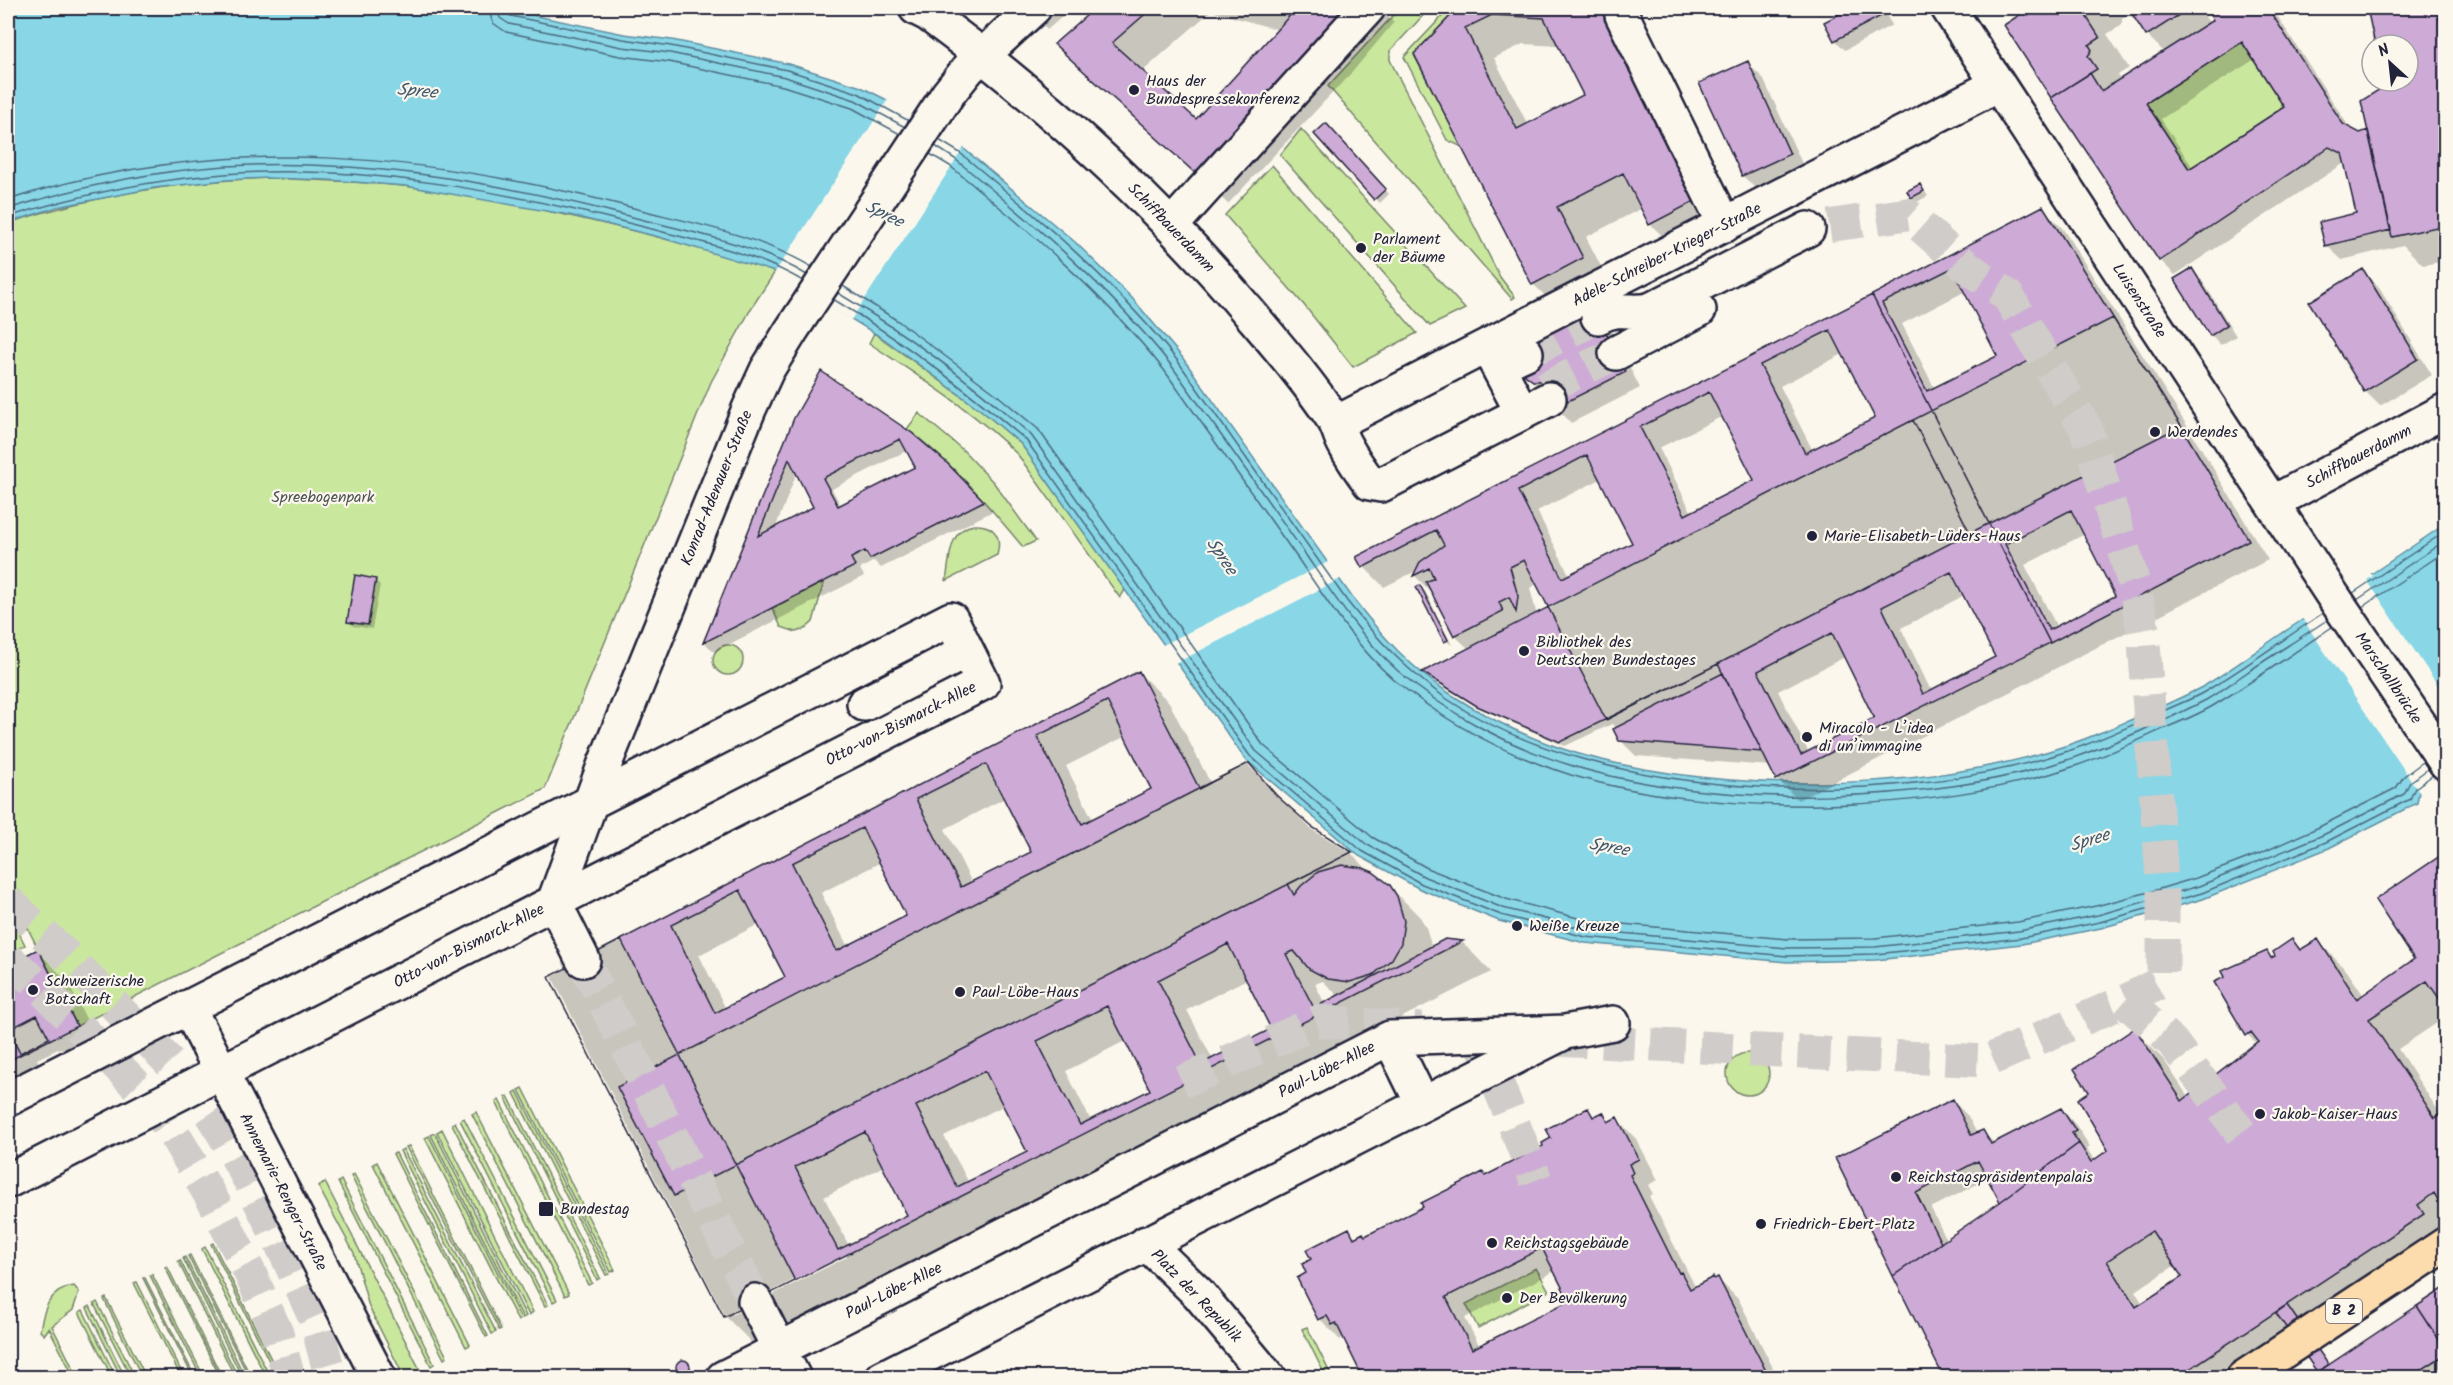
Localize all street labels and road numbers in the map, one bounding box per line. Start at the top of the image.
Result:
street label: Schiffbauerdamm [1121,177,1221,279]
street label: Adele-Schreiber-Krieger-Straße [1568,196,1766,314]
street label: Luisenstraße [2105,258,2173,344]
street label: Konrad-Adenauer-Straße [674,406,760,570]
street label: Schiffbauerdamm [2301,418,2417,496]
street label: Marschallbrücke [2348,627,2428,729]
street label: Otto-von-Bismarck-Allee [821,675,981,773]
street label: Otto-von-Bismarck-Allee [389,897,549,995]
street label: Paul-Löbe-Allee [1274,1035,1380,1105]
street label: Annemarie-Renger-Straße [232,1109,334,1275]
street label: Platz der Republik [1145,1243,1248,1349]
street label: Paul-Löbe-Allee [841,1256,947,1326]
road number: B 2 [2326,1299,2362,1323]

